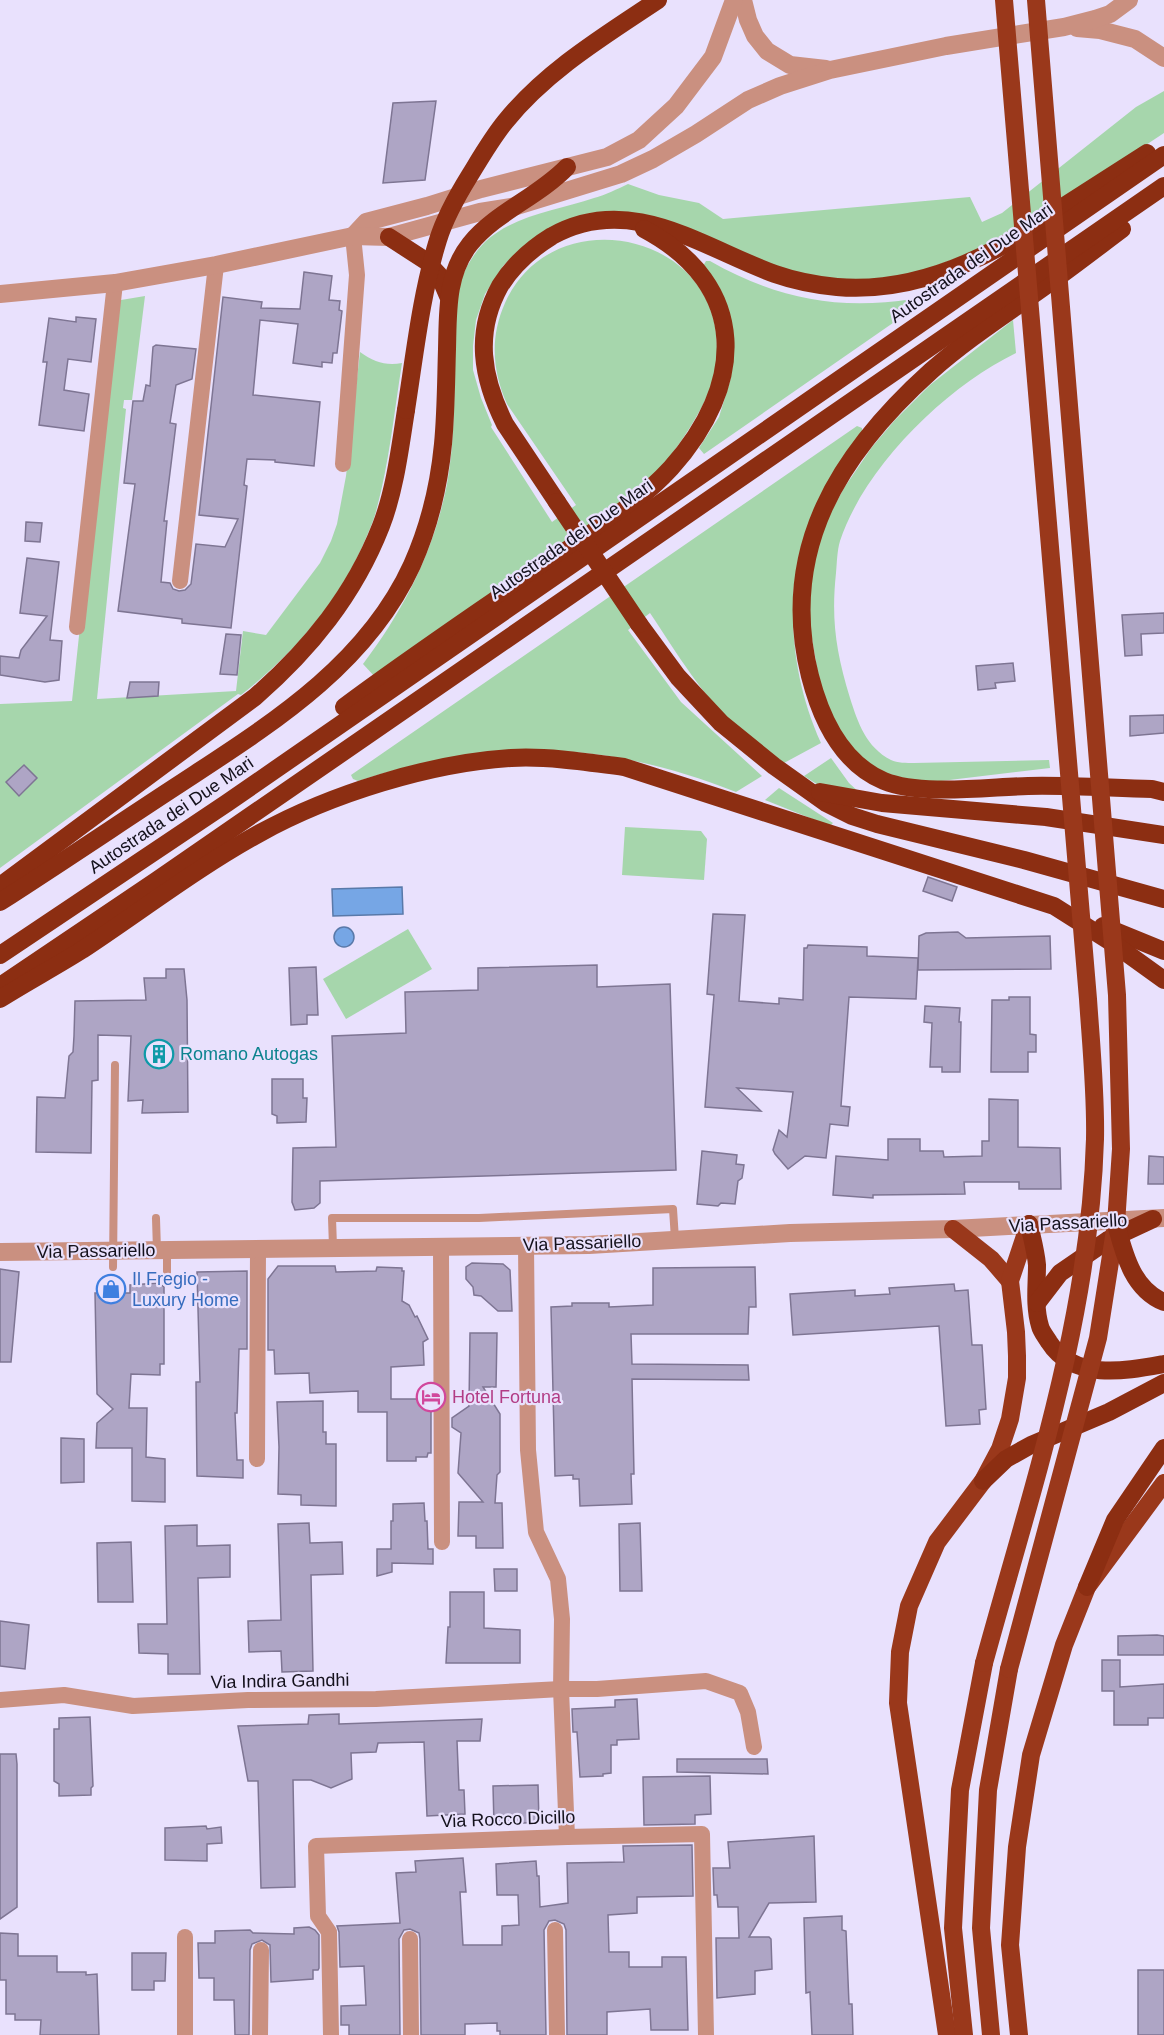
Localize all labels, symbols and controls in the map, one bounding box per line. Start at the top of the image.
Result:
street label: Autostrada dei Due Mari [886,199,1056,327]
street label: Autostrada dei Due Mari [486,475,656,603]
street label: Autostrada dei Due Mari [85,752,257,878]
building icon: Romano Autogas [143,1038,175,1070]
place label: Romano Autogas [180,1044,318,1064]
street label: Via Passariello [1008,1210,1128,1236]
street label: Via Passariello [522,1231,642,1255]
street label: Via Passariello [36,1240,156,1262]
place label: Il Fregio - Luxury Home [132,1269,239,1310]
shop icon: Il Fregio - Luxury Home [95,1273,127,1305]
hotel icon: Hotel Fortuna [415,1381,447,1413]
place label: Hotel Fortuna [452,1387,562,1407]
street label: Via Indira Gandhi [210,1670,350,1692]
street label: Via Rocco Dicillo [440,1807,576,1831]

